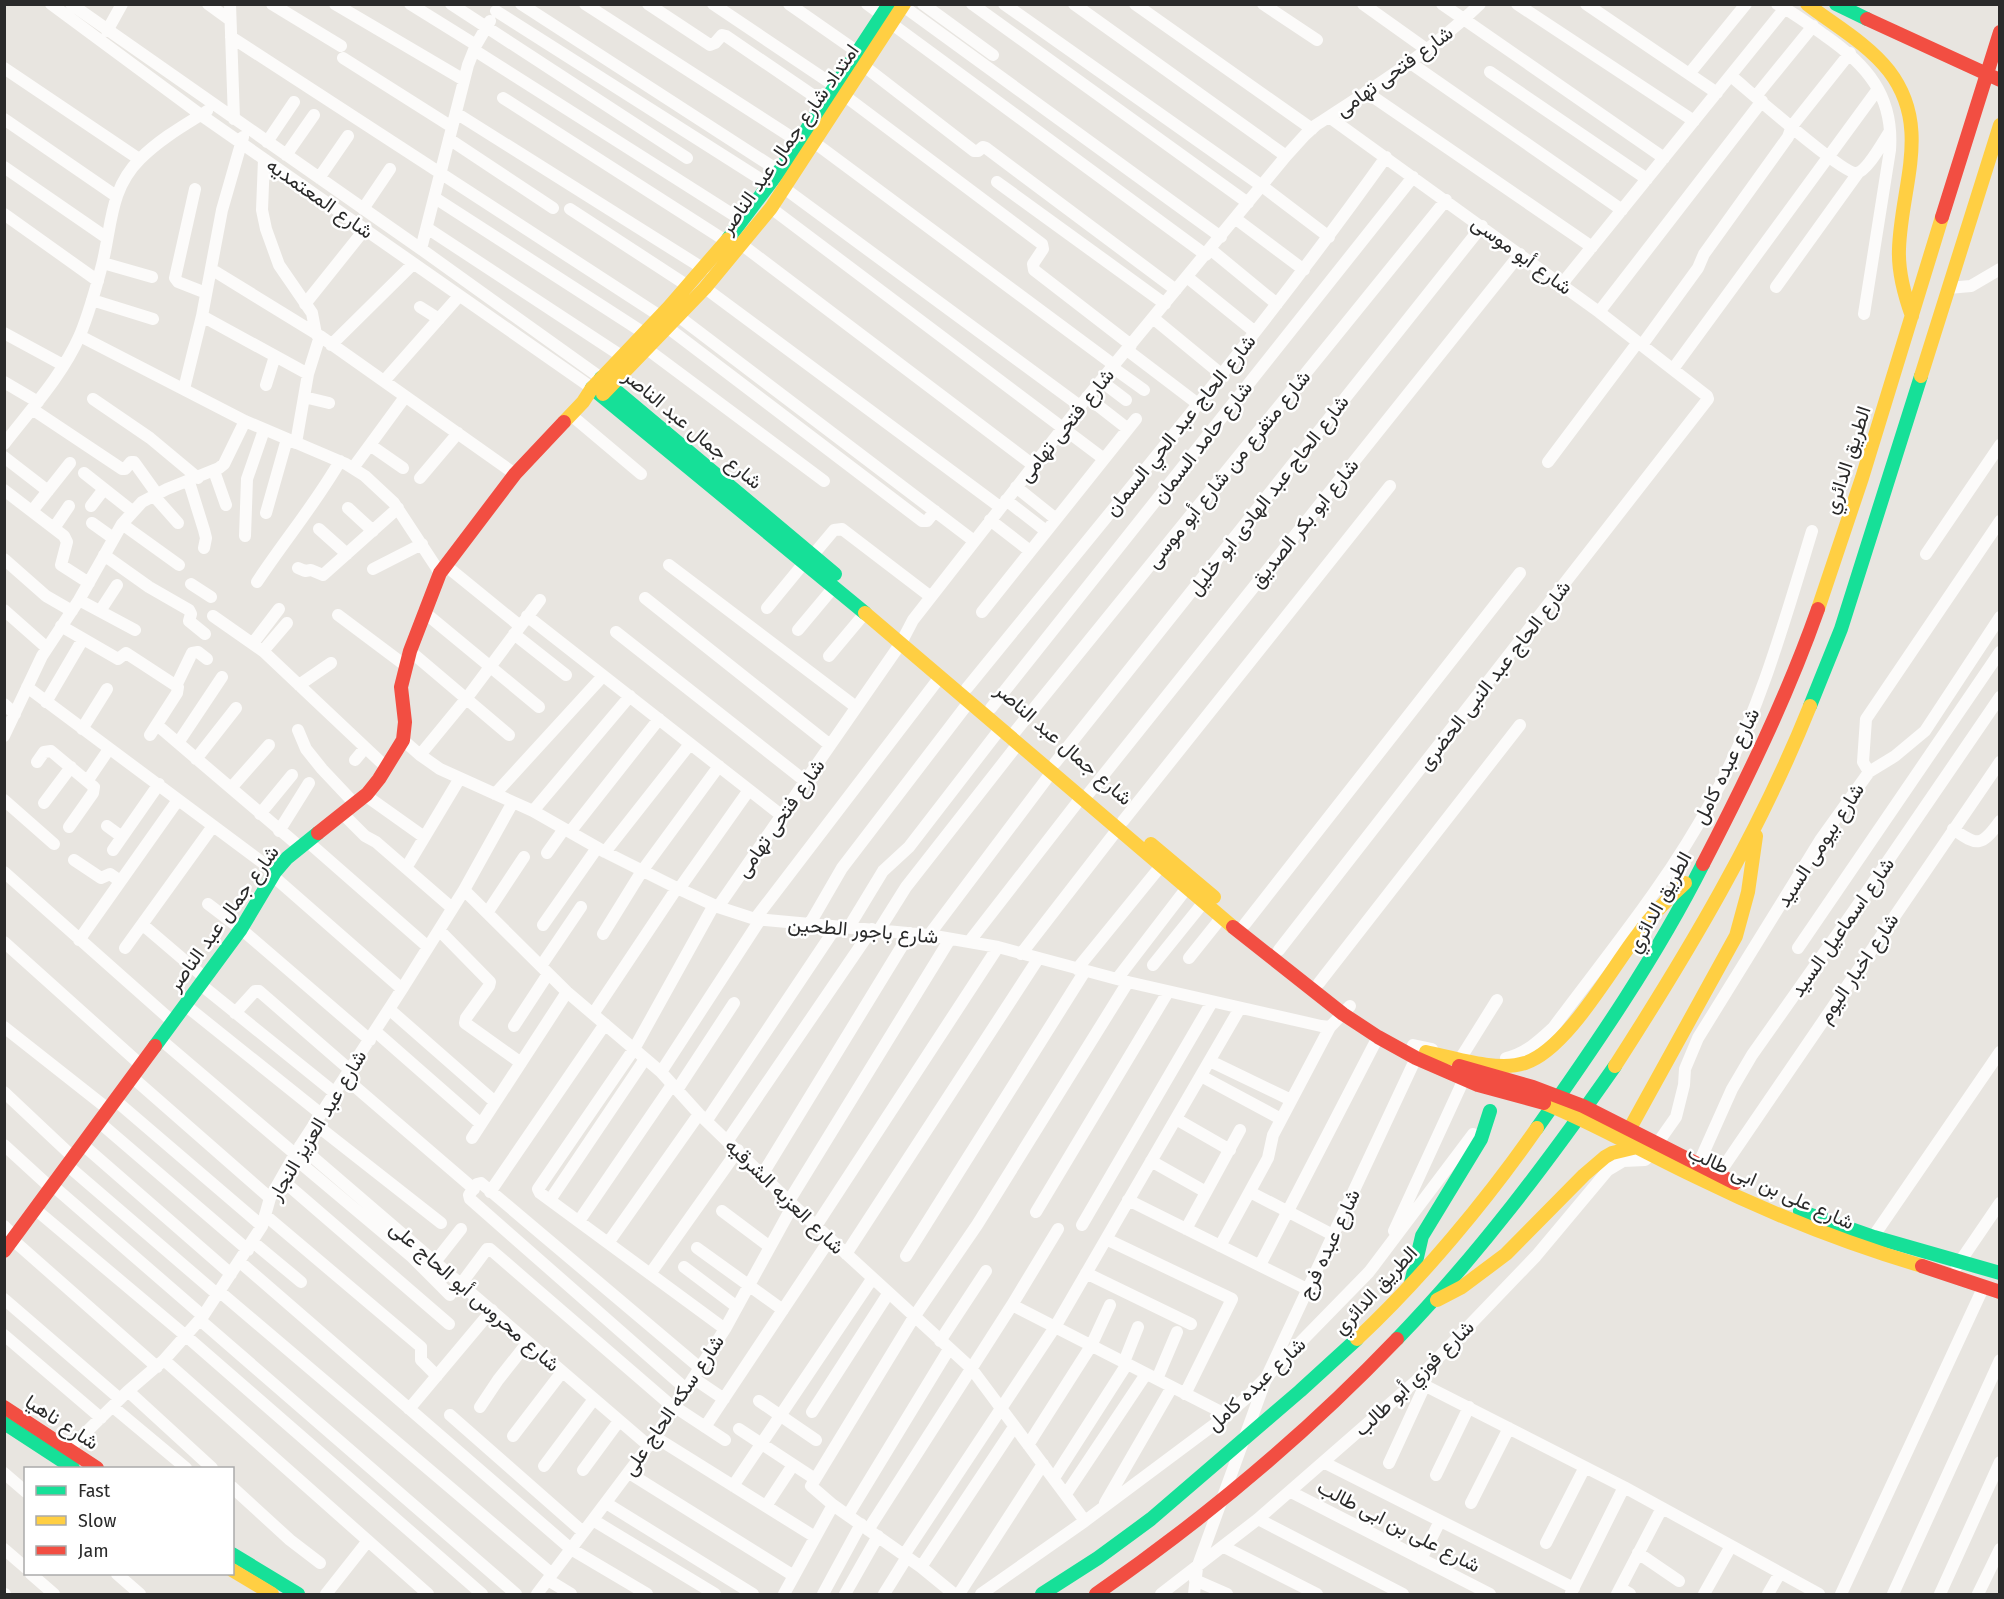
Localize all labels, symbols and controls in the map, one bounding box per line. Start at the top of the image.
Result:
street label: شارع فتحى تهامى [1331,20,1458,123]
street label: امتداد شارع جمال عبد الناصر [714,39,865,241]
street label: شارع المعتمديه [261,152,378,245]
street label: شارع أبو موسى [1466,210,1577,301]
street label: شارع الحاج عبد الحي السمان [1099,329,1265,524]
street label: شارع جمال عبد الناصر [617,363,767,496]
street label: شارع فتحى تهامى [1013,363,1121,488]
street label: شارع متفرع من شارع أبو موسى [1141,365,1317,574]
street label: شارع حامد السمان [1147,376,1259,509]
street label: شارع الحاج عبد الهادى ابو خليل [1182,390,1355,601]
street label: الطريق الدائري [1818,403,1881,519]
street label: شارع ابو بكر الصديق [1245,454,1365,594]
street label: شارع الحاج عبد النبى الحضرى [1412,575,1577,776]
street label: شارع جمال عبد الناصر [988,677,1137,812]
street label: شارع عبده كامل [1688,704,1766,829]
street label: شارع فتحى تهامى [730,754,831,883]
street label: شارع بيومى السيد [1771,778,1871,913]
street label: شارع جمال عبد الناصر [162,841,285,997]
street label: الطريق الدائري [1621,847,1701,959]
street label: شارع اسماعيل السيد [1785,853,1901,1003]
street label: شارع اخبار اليوم [1812,908,1905,1029]
street label: شارع باجور الطحين [787,911,939,951]
street label: شارع عبد العزيز النجار [262,1045,373,1206]
street label: شارع العزبه الشرقيه [719,1133,850,1260]
street label: شارع على بن ابى طالب [1683,1140,1858,1236]
street label: شارع عبده فرج [1293,1185,1367,1304]
street label: شارع محروس أبو الحاج على [384,1216,565,1378]
street label: الطريق الدائري [1328,1241,1426,1343]
street label: شارع فوزي أبو طالب [1349,1315,1482,1445]
street label: شارع سكه الحاج على [617,1330,731,1481]
street label: شارع عبده كامل [1202,1332,1312,1437]
street label: شارع ناهيا [20,1389,103,1456]
legend [24,1467,234,1575]
street label: شارع على بن ابى طالب [1313,1475,1484,1579]
text: Fast [78,1480,111,1502]
text: Slow [78,1510,117,1532]
text: Jam [78,1540,109,1562]

